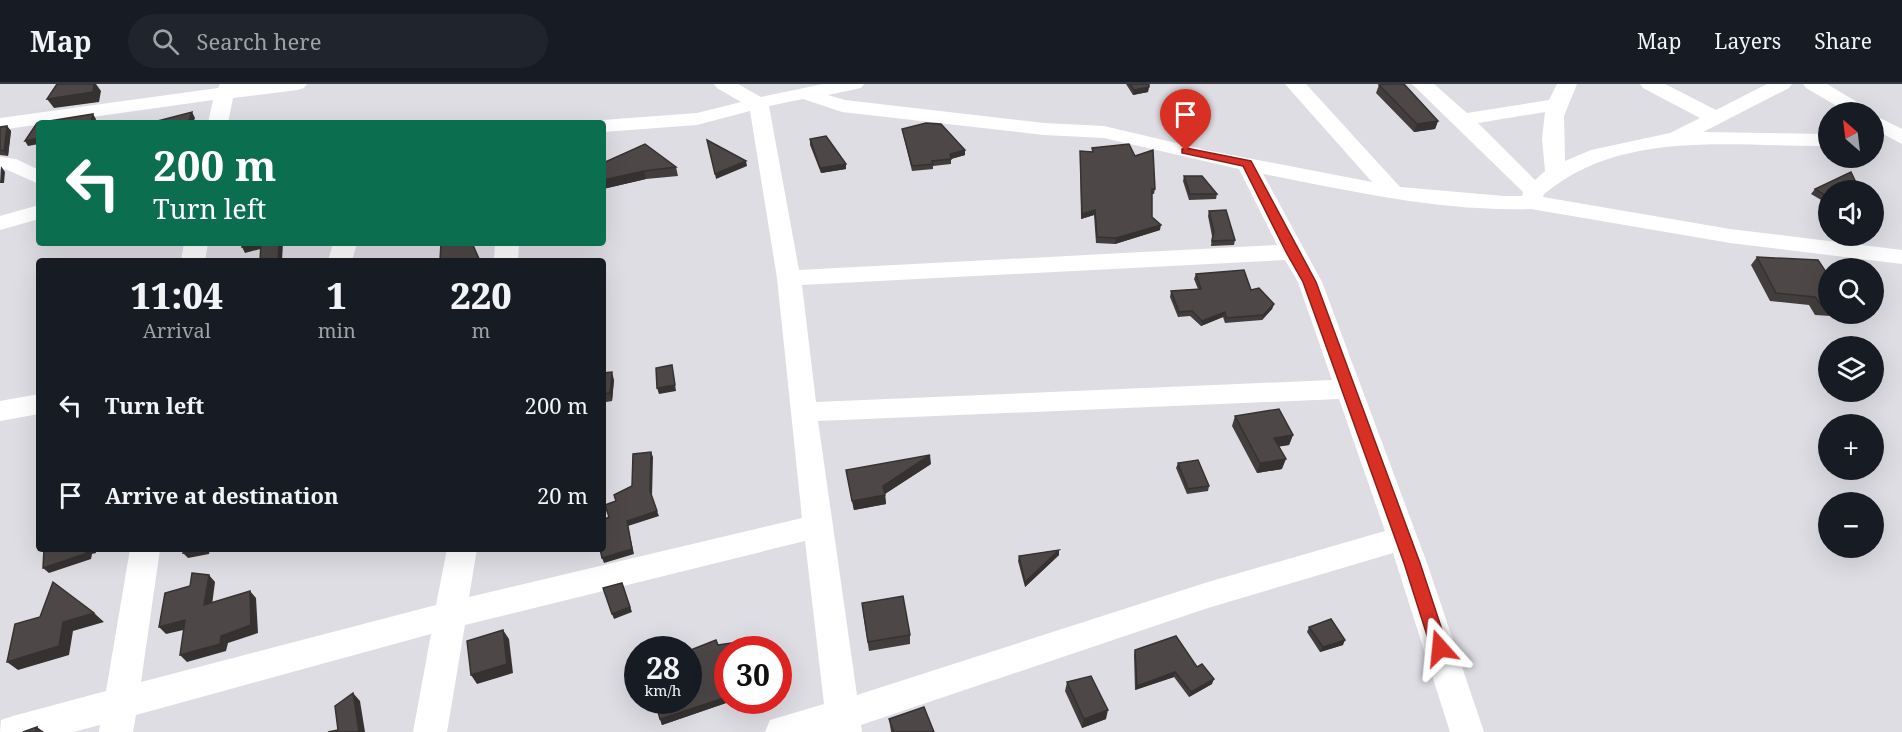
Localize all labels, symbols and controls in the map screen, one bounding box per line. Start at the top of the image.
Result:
search box [128,14,548,68]
text: Map [30,22,92,60]
icon: search [149,25,182,58]
text: Search here [197,26,321,56]
text: Map [1637,27,1681,55]
text: Layers [1714,27,1781,55]
text: Share [1814,27,1872,55]
pin [1160,89,1211,151]
icon: arrive [1169,98,1202,131]
north arrow [1818,102,1884,168]
map controls [1818,102,1884,558]
text: 200 m [153,136,277,193]
icon: left [54,144,132,222]
button: sound [1818,180,1884,246]
text: Turn left [153,190,266,227]
button: search [1818,258,1884,324]
text: 11:04 [130,271,223,320]
text: 1 [327,271,347,320]
text: 220 [450,271,512,320]
text: Arrival [143,317,211,344]
text: min [318,317,356,344]
text: m [472,317,490,344]
button: layers [1818,336,1884,402]
icon: left [54,389,87,422]
text: Turn left [105,390,204,420]
text: 200 m [525,390,588,420]
button: + [1818,414,1884,480]
icon: arrive [54,479,87,512]
text: Arrive at destination [105,480,339,510]
text: 20 m [537,480,588,510]
button: − [1818,492,1884,558]
position arrow [1408,616,1472,680]
speed limit sign: 30 [714,636,792,714]
text: 28 [646,647,680,688]
text: km/h [645,680,681,700]

